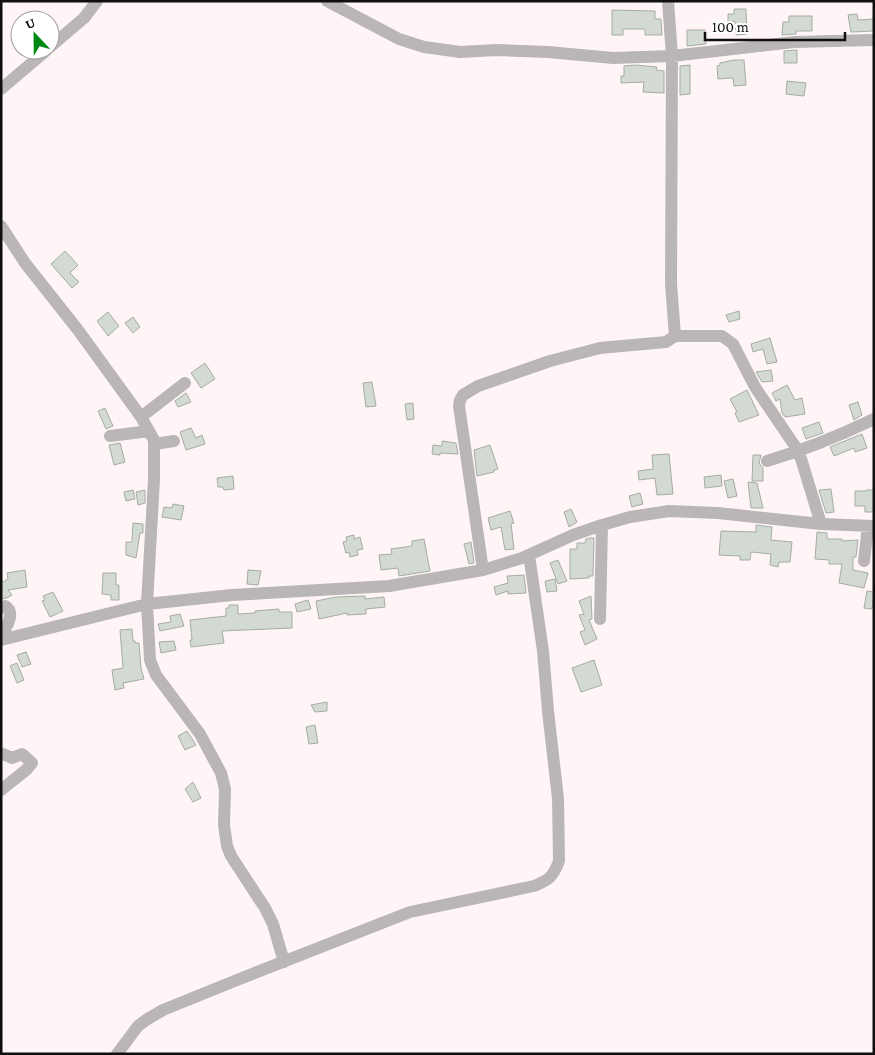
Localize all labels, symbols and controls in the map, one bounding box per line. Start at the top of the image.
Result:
north arrow [10,10,60,60]
scale bar [705,10,845,42]
text: U [23,14,38,32]
text: 100 m [712,19,749,35]

